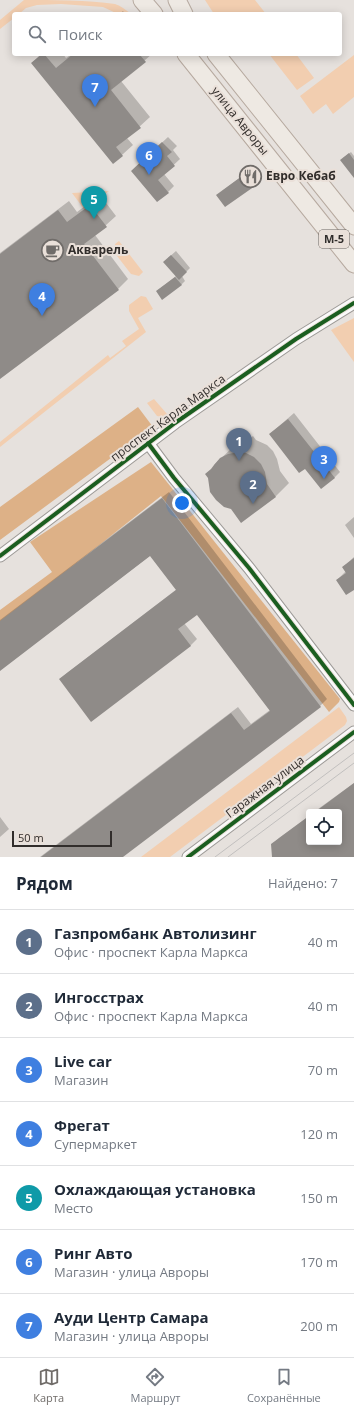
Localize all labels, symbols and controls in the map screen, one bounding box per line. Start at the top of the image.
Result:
search box [12,12,342,56]
icon: search [26,23,48,45]
text: Поиск [58,24,102,44]
pin: 7 [82,74,108,107]
street label: улица Авроры [208,83,273,158]
pin: 6 [136,142,162,175]
restaurant icon: Евро Кебаб [237,163,263,189]
place label: Евро Кебаб [266,167,336,184]
pin: 5 [81,186,107,219]
road number: М-5 [319,230,349,248]
cafe icon: Акварель [40,237,66,263]
place label: Акварель [68,241,128,258]
pin: 4 [29,283,55,316]
street label: проспект Карла Маркса [107,370,229,465]
pin: 1 [226,428,252,461]
pin: 3 [311,446,337,479]
pin: 2 [240,471,266,504]
your location [172,493,192,513]
street label: Гаражная улица [222,751,308,822]
map controls [306,809,342,845]
button: locate [306,809,342,845]
scale bar [12,829,112,848]
text: 50 m [18,830,44,845]
text: Рядом [16,872,73,895]
text: Найдено: 7 [268,874,338,892]
text: Газпромбанк Автолизинг [54,923,257,943]
text: 1 [25,933,33,951]
text: 40 m [308,933,338,951]
text: Офис · проспект Карла Маркса [54,943,248,961]
text: Ингосстрах [54,987,144,1007]
text: 2 [25,997,33,1015]
text: 40 m [308,997,338,1015]
text: Офис · проспект Карла Маркса [54,1007,248,1025]
text: Live car [54,1051,112,1071]
text: 3 [25,1061,33,1079]
text: 70 m [308,1061,338,1079]
text: Магазин [54,1071,109,1089]
text: Фрегат [54,1115,110,1135]
text: 4 [25,1125,33,1143]
text: 120 m [300,1125,338,1143]
text: Супермаркет [54,1135,137,1153]
text: Охлаждающая установка [54,1179,256,1199]
text: 5 [25,1189,33,1207]
text: 150 m [300,1189,338,1207]
text: Место [54,1199,93,1217]
text: Ринг Авто [54,1243,133,1263]
text: 6 [25,1253,33,1271]
text: 170 m [300,1253,338,1271]
text: Магазин · улица Авроры [54,1263,209,1281]
text: Ауди Центр Самара [54,1307,209,1327]
text: 7 [25,1317,33,1335]
text: 200 m [300,1317,338,1335]
text: Магазин · улица Авроры [54,1327,209,1345]
tab: Карта [33,1366,64,1405]
tab: Маршрут [131,1366,180,1405]
tab: Сохранённые [247,1366,321,1405]

